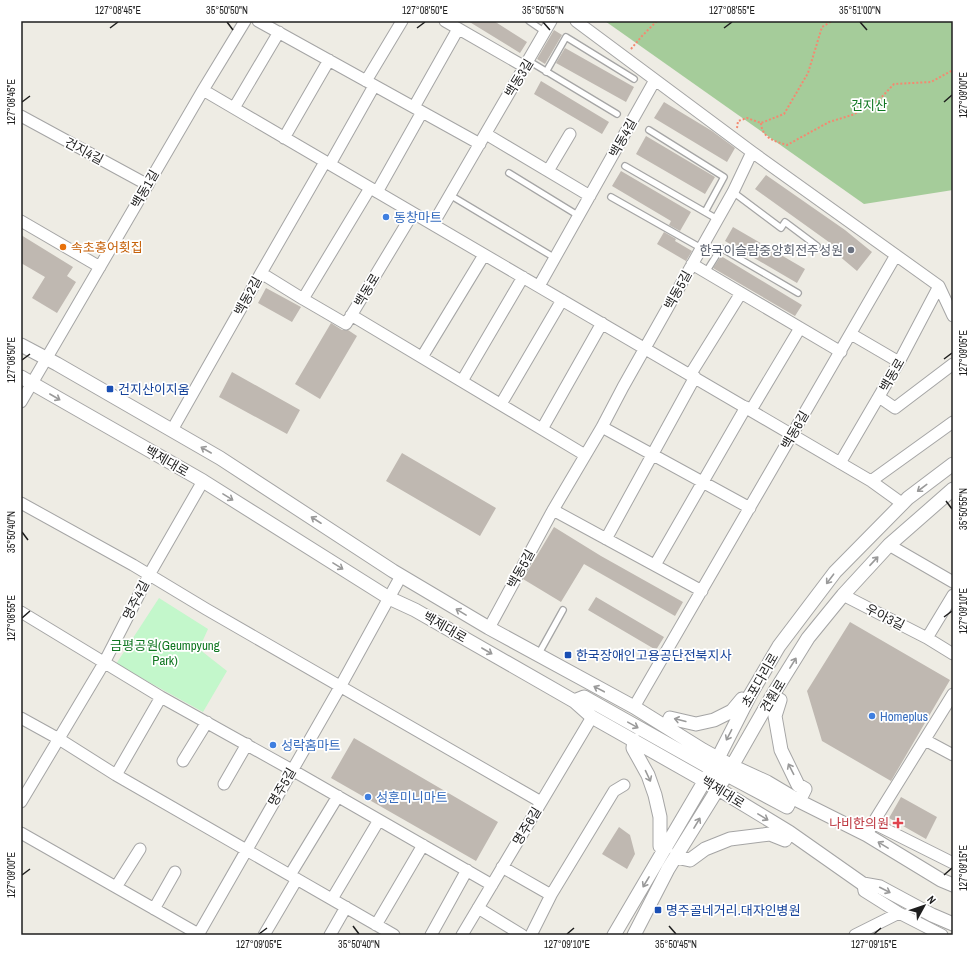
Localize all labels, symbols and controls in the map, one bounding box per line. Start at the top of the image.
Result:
text: 127°08'45"E [95,4,141,17]
text: 35°50'50"N [206,4,248,17]
text: 127°08'50"E [402,4,448,17]
text: 35°50'55"N [522,4,564,17]
text: 127°08'55"E [709,4,755,17]
text: 35°51'00"N [839,4,881,17]
street label: 백동3길 [501,56,537,100]
text: 127°09'00"E [957,72,970,118]
text: 127°08'45"E [5,79,18,125]
park label: 건지산 [851,97,887,114]
street label: 백동4길 [605,116,641,160]
street label: 건지4길 [62,134,106,168]
street label: 백동1길 [127,167,163,211]
place label: 동창마트 [394,209,442,226]
marker: 동창마트 [381,212,391,222]
place label: 속초홍어횟집 [71,239,143,256]
marker: 속초홍어횟집 [58,242,68,252]
place label: 한국이슬람중앙회전주성원 [699,242,843,259]
marker: 한국이슬람중앙회전주성원 [846,245,856,255]
street label: 백동5길 [660,268,696,312]
street label: 백동로 [350,270,384,310]
street label: 백동2길 [230,274,266,318]
text: 127°09'05"E [957,330,970,376]
text: 127°08'50"E [5,337,18,383]
street label: 백동로 [876,355,908,395]
place label: 건지산이지움 [118,381,190,398]
marker: 건지산이지움 [105,384,115,394]
one-way arrow [49,393,61,401]
street label: 백동6길 [777,408,813,452]
street label: 백제대로 [142,442,192,480]
one-way arrow [200,446,212,454]
one-way arrow [916,484,927,492]
text: 35°50'55"N [957,488,970,530]
one-way arrow [222,493,233,501]
text: 35°50'40"N [5,511,18,553]
one-way arrow [310,516,321,525]
street label: 백동5길 [503,547,539,591]
one-way arrow [869,556,878,566]
one-way arrow [332,562,343,570]
one-way arrow [826,574,834,585]
street label: 명주4길 [119,578,153,622]
text: 127°09'10"E [957,588,970,634]
text: 127°08'55"E [5,595,18,641]
street label: 우아3길 [863,600,907,634]
one-way arrow [455,607,467,615]
street label: 백제대로 [420,608,470,646]
park label: 금평공원(Geumpyung Park) [110,637,220,669]
place label: 한국장애인고용공단전북지사 [576,647,732,664]
one-way arrow [481,648,493,656]
marker: 한국장애인고용공단전북지사 [563,650,573,660]
street label: 초포다리로 [738,650,782,710]
one-way arrow [789,657,797,669]
street label: 견훤로 [756,676,790,716]
one-way arrow [593,684,605,692]
place label: Homeplus [880,708,928,725]
marker: Homeplus [867,711,877,721]
one-way arrow [674,716,687,723]
one-way arrow [627,721,639,729]
one-way arrow [725,729,733,741]
place label: 성락홈마트 [281,737,341,754]
marker: 성락홈마트 [268,740,278,750]
one-way arrow [786,764,794,776]
street label: 명주5길 [264,765,300,809]
one-way arrow [644,769,652,781]
street label: 백제대로 [698,772,748,812]
place label: 성훈미니마트 [376,789,448,806]
marker: 성훈미니마트 [363,792,373,802]
street label: 명주6길 [509,804,545,848]
one-way arrow [757,813,769,821]
place label: 나비한의원 [829,815,889,832]
one-way arrow [693,817,701,829]
marker: 나비한의원 [892,817,904,829]
one-way arrow [877,840,889,848]
text: 127°09'15"E [957,845,970,891]
text: 127°09'00"E [5,852,18,898]
one-way arrow [641,876,649,888]
north arrow [904,886,944,926]
one-way arrow [879,887,891,894]
text: N [924,893,939,907]
place label: 명주골네거리.대자인병원 [666,902,801,919]
marker: 명주골네거리.대자인병원 [653,905,663,915]
text: 127°09'05"E [236,938,282,951]
text: 35°50'40"N [338,938,380,951]
text: 127°09'10"E [544,938,590,951]
text: 35°50'45"N [655,938,697,951]
text: 127°09'15"E [851,938,897,951]

